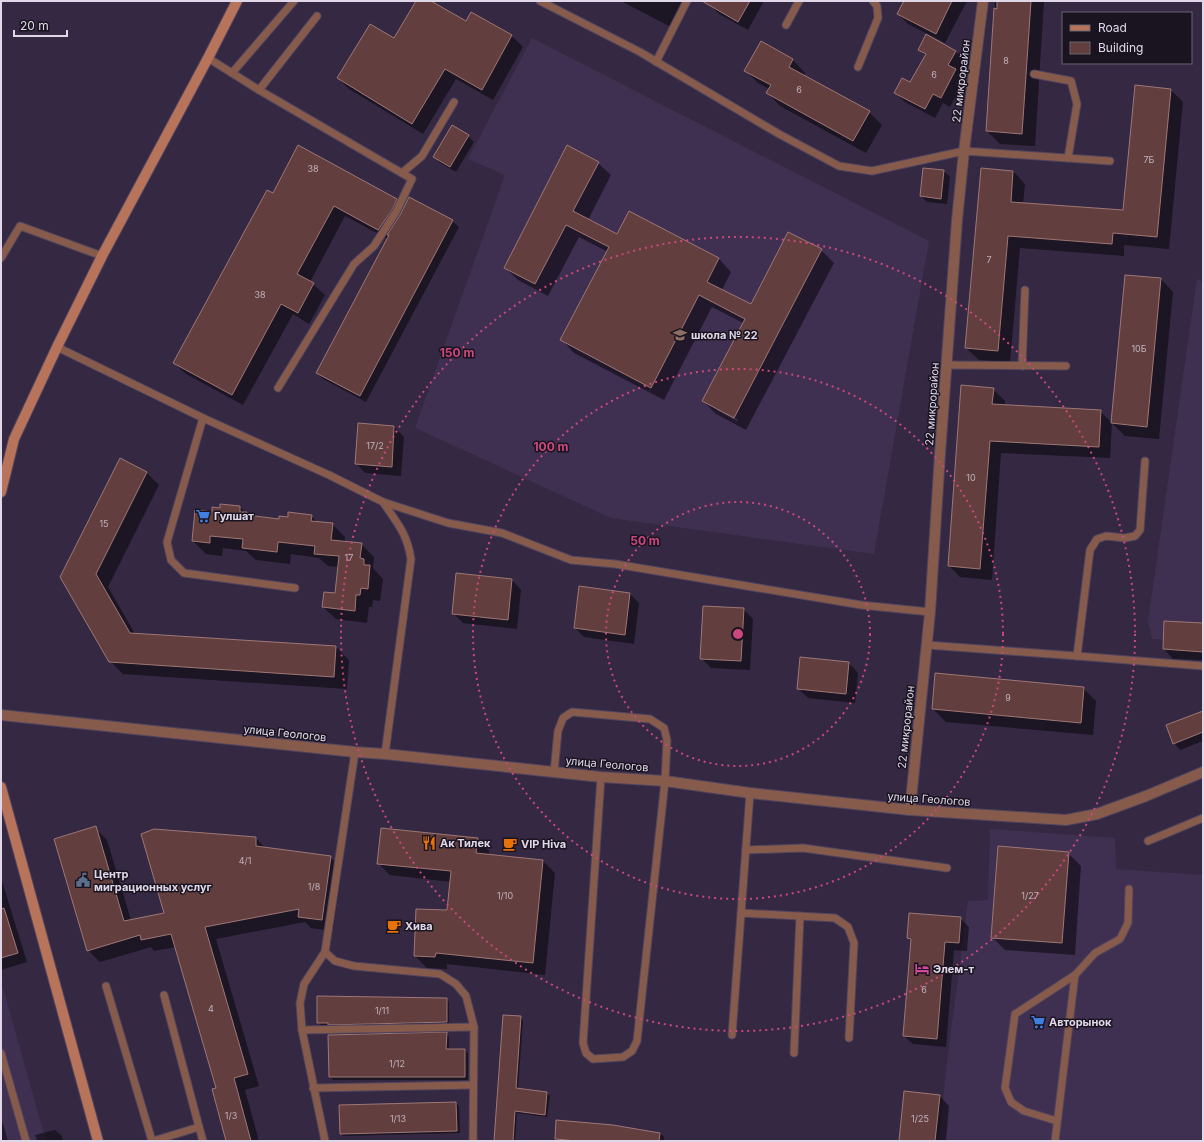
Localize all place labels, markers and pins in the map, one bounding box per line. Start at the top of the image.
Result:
school or university icon: школа № 22 [672,327,688,343]
place label: школа № 22 [691,328,758,342]
supermarket icon: Гулшат [195,508,211,524]
place label: Гулшат [214,509,254,523]
centre of rings [731,627,745,641]
restaurant icon: Ак Тилек [421,835,437,851]
place label: Ак Тилек [440,836,491,850]
cafe icon: VIP Hiva [502,836,518,852]
place label: VIP Hiva [521,837,566,851]
place label: Центр миграционных услуг [94,867,212,894]
public building icon: Центр миграционных услуг [75,872,91,888]
cafe icon: Хива [386,918,402,934]
place label: Хива [405,919,433,933]
hotel icon: Элем-т [914,961,930,977]
place label: Элем-т [933,962,974,976]
supermarket icon: Авторынок [1030,1014,1046,1030]
place label: Авторынок [1049,1015,1112,1029]

